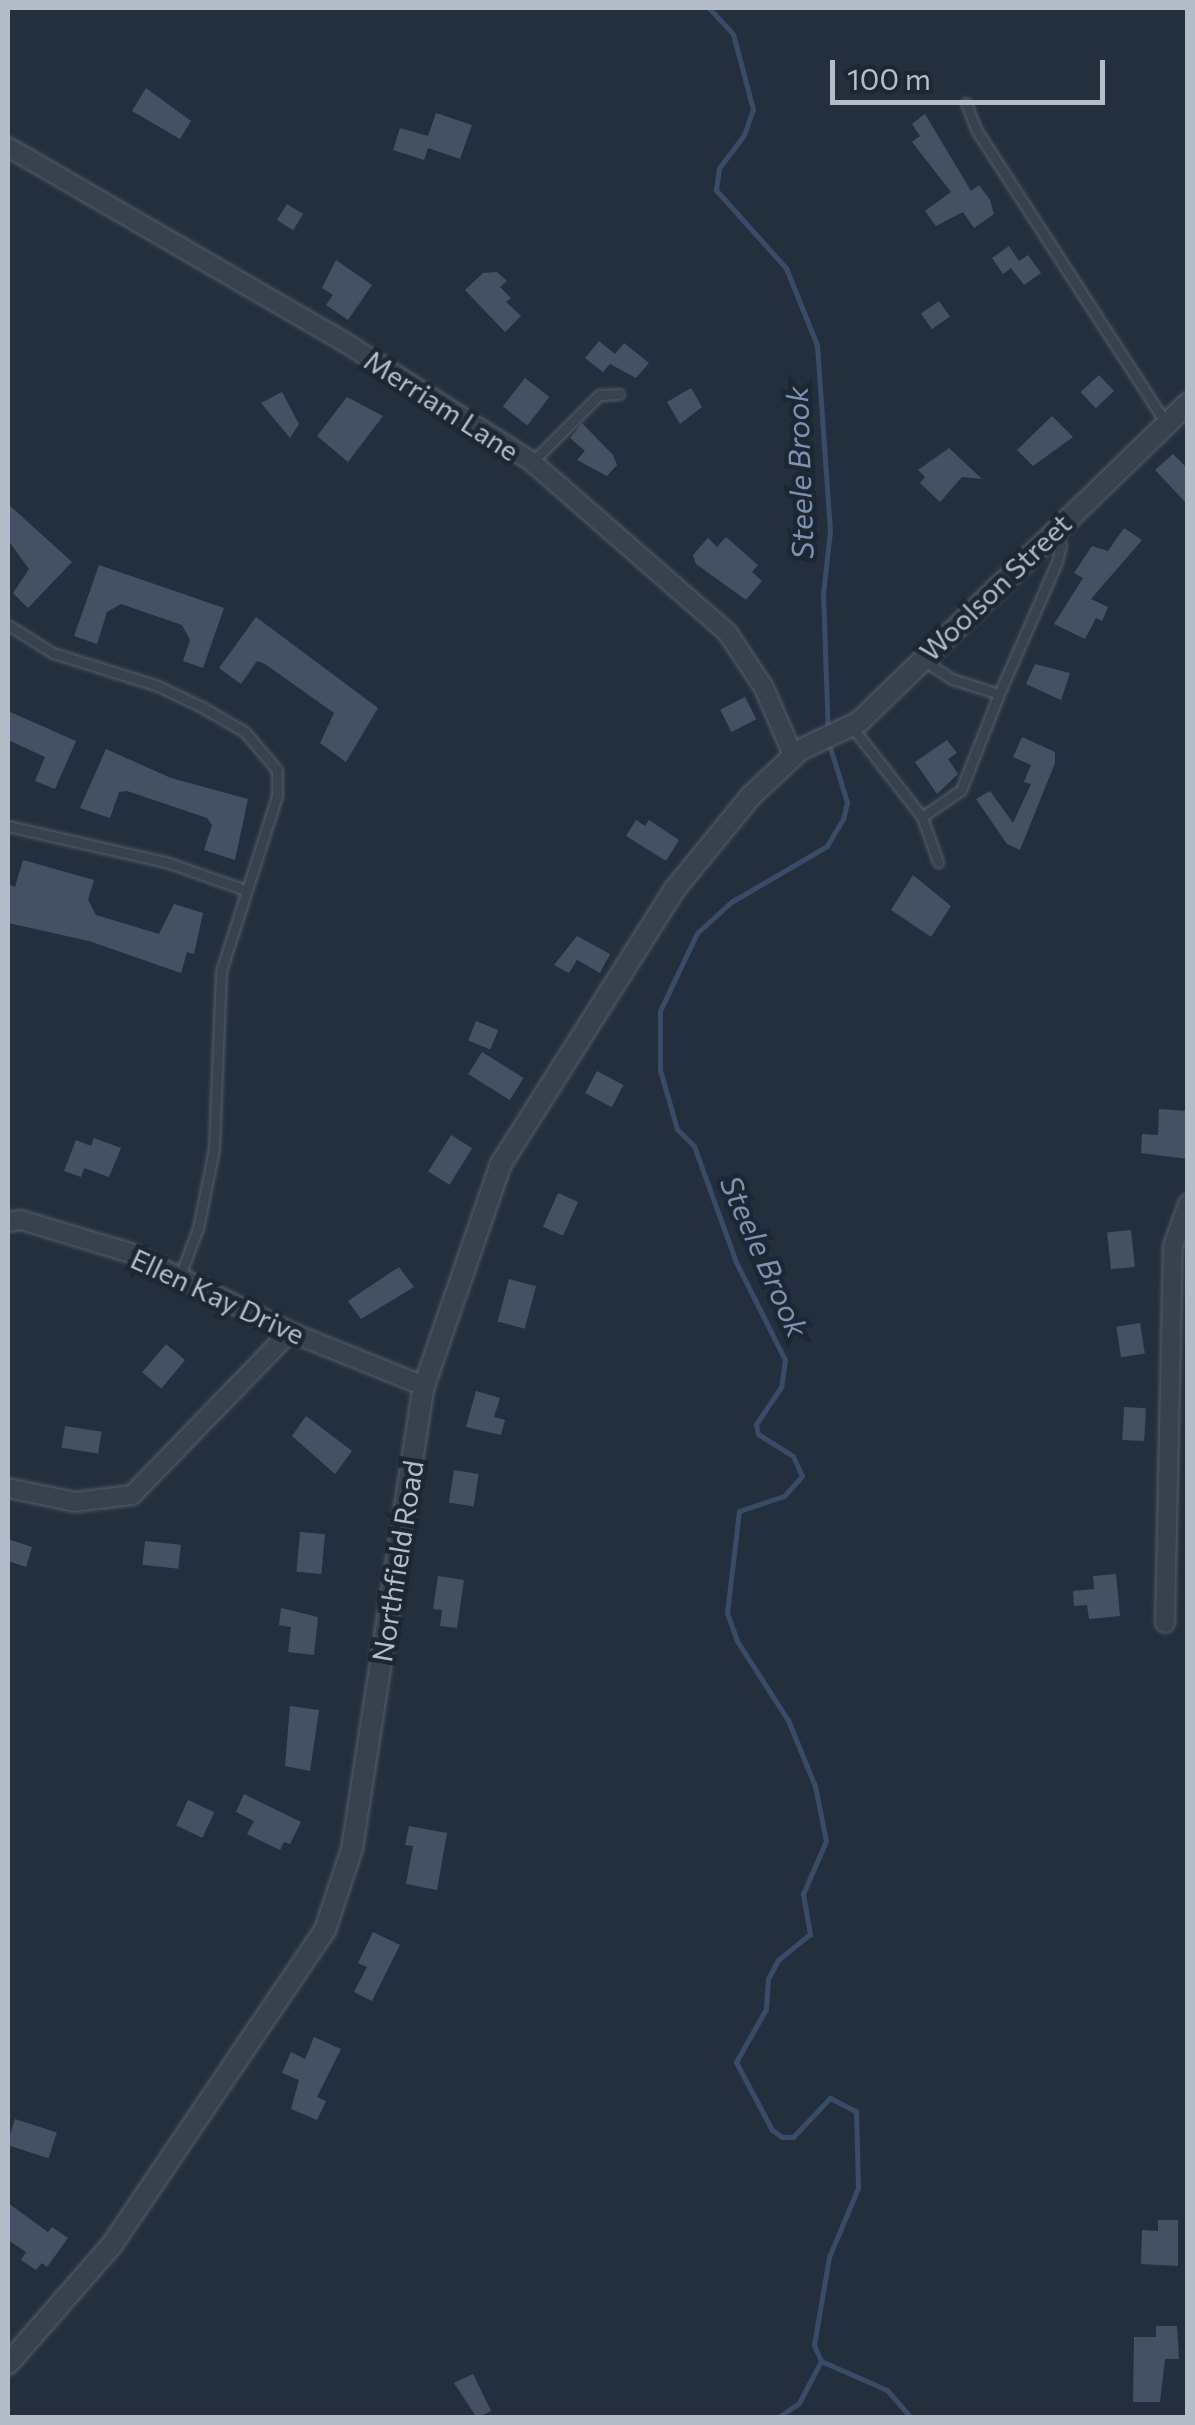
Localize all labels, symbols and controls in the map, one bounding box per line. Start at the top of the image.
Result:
scale bar [835,40,1110,102]
text: 100 m [847,59,931,96]
street label: Merriam Lane [359,343,525,467]
water label: Steele Brook [778,386,820,560]
street label: Woolson Street [912,506,1078,668]
water label: Steele Brook [713,1170,817,1342]
street label: Ellen Kay Drive [126,1241,310,1351]
street label: Northfield Road [364,1458,430,1664]

